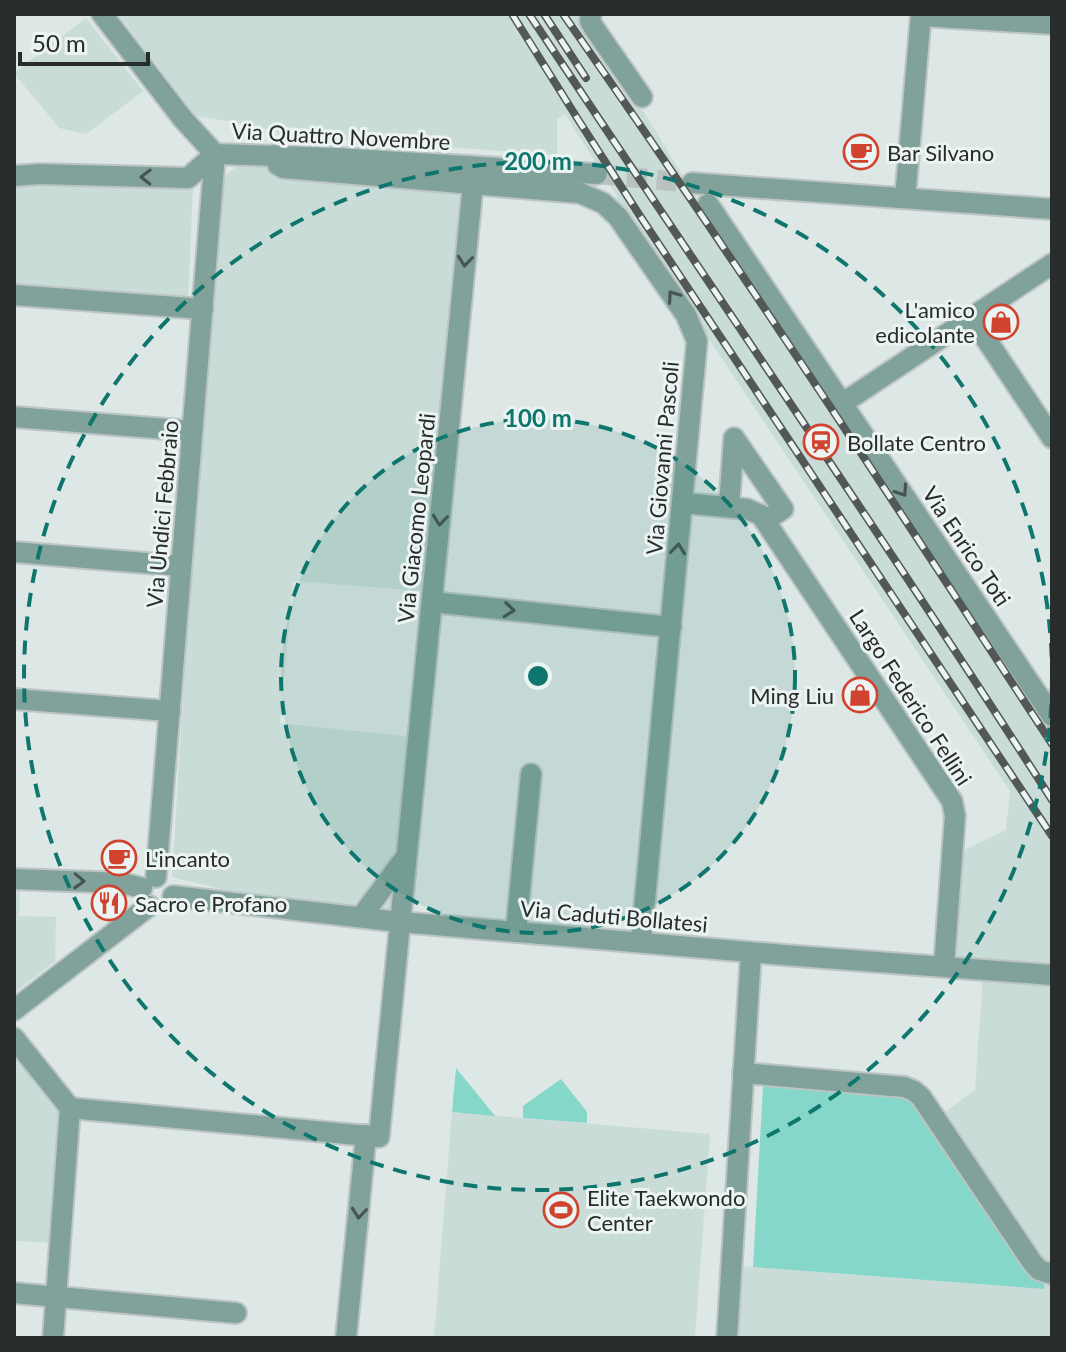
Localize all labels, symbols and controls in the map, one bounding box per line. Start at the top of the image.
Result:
scale bar [20,16,148,66]
text: 50 m [32,28,86,57]
street label: Via Quattro Novembre [231,117,451,155]
cafe icon: Bar Silvano [842,133,880,171]
place label: Bar Silvano [887,139,994,166]
text: 200 m [504,146,572,175]
one-way arrow [139,168,152,185]
one-way arrow [457,255,474,268]
one-way arrow [668,291,683,305]
place label: L'amico edicolante [875,296,975,348]
shop icon: L'amico edicolante [982,303,1020,341]
street label: Via Giovanni Pascoli [640,360,684,556]
text: 100 m [504,403,572,432]
street label: Via Giacomo Leopardi [392,412,440,624]
street label: Via Undici Febbraio [140,419,184,609]
station icon: Bollate Centro [802,423,840,461]
place label: Bollate Centro [847,429,986,456]
street label: Via Enrico Toti [917,481,1017,611]
one-way arrow [892,483,907,497]
one-way arrow [431,514,448,527]
one-way arrow [670,542,687,555]
one-way arrow [503,601,516,618]
street label: Largo Federico Fellini [844,604,978,790]
centre of rings [524,662,552,690]
shop icon: Ming Liu [841,676,879,714]
place label: Ming Liu [750,682,834,709]
cafe icon: L'incanto [100,839,138,877]
place label: L'incanto [145,845,230,872]
one-way arrow [73,873,86,890]
restaurant icon: Sacro e Profano [90,884,128,922]
place label: Sacro e Profano [135,890,287,917]
street label: Via Caduti Bollatesi [519,894,709,938]
place label: Elite Taekwondo Center [587,1184,745,1236]
sports icon: Elite Taekwondo Center [542,1191,580,1229]
one-way arrow [350,1207,367,1220]

